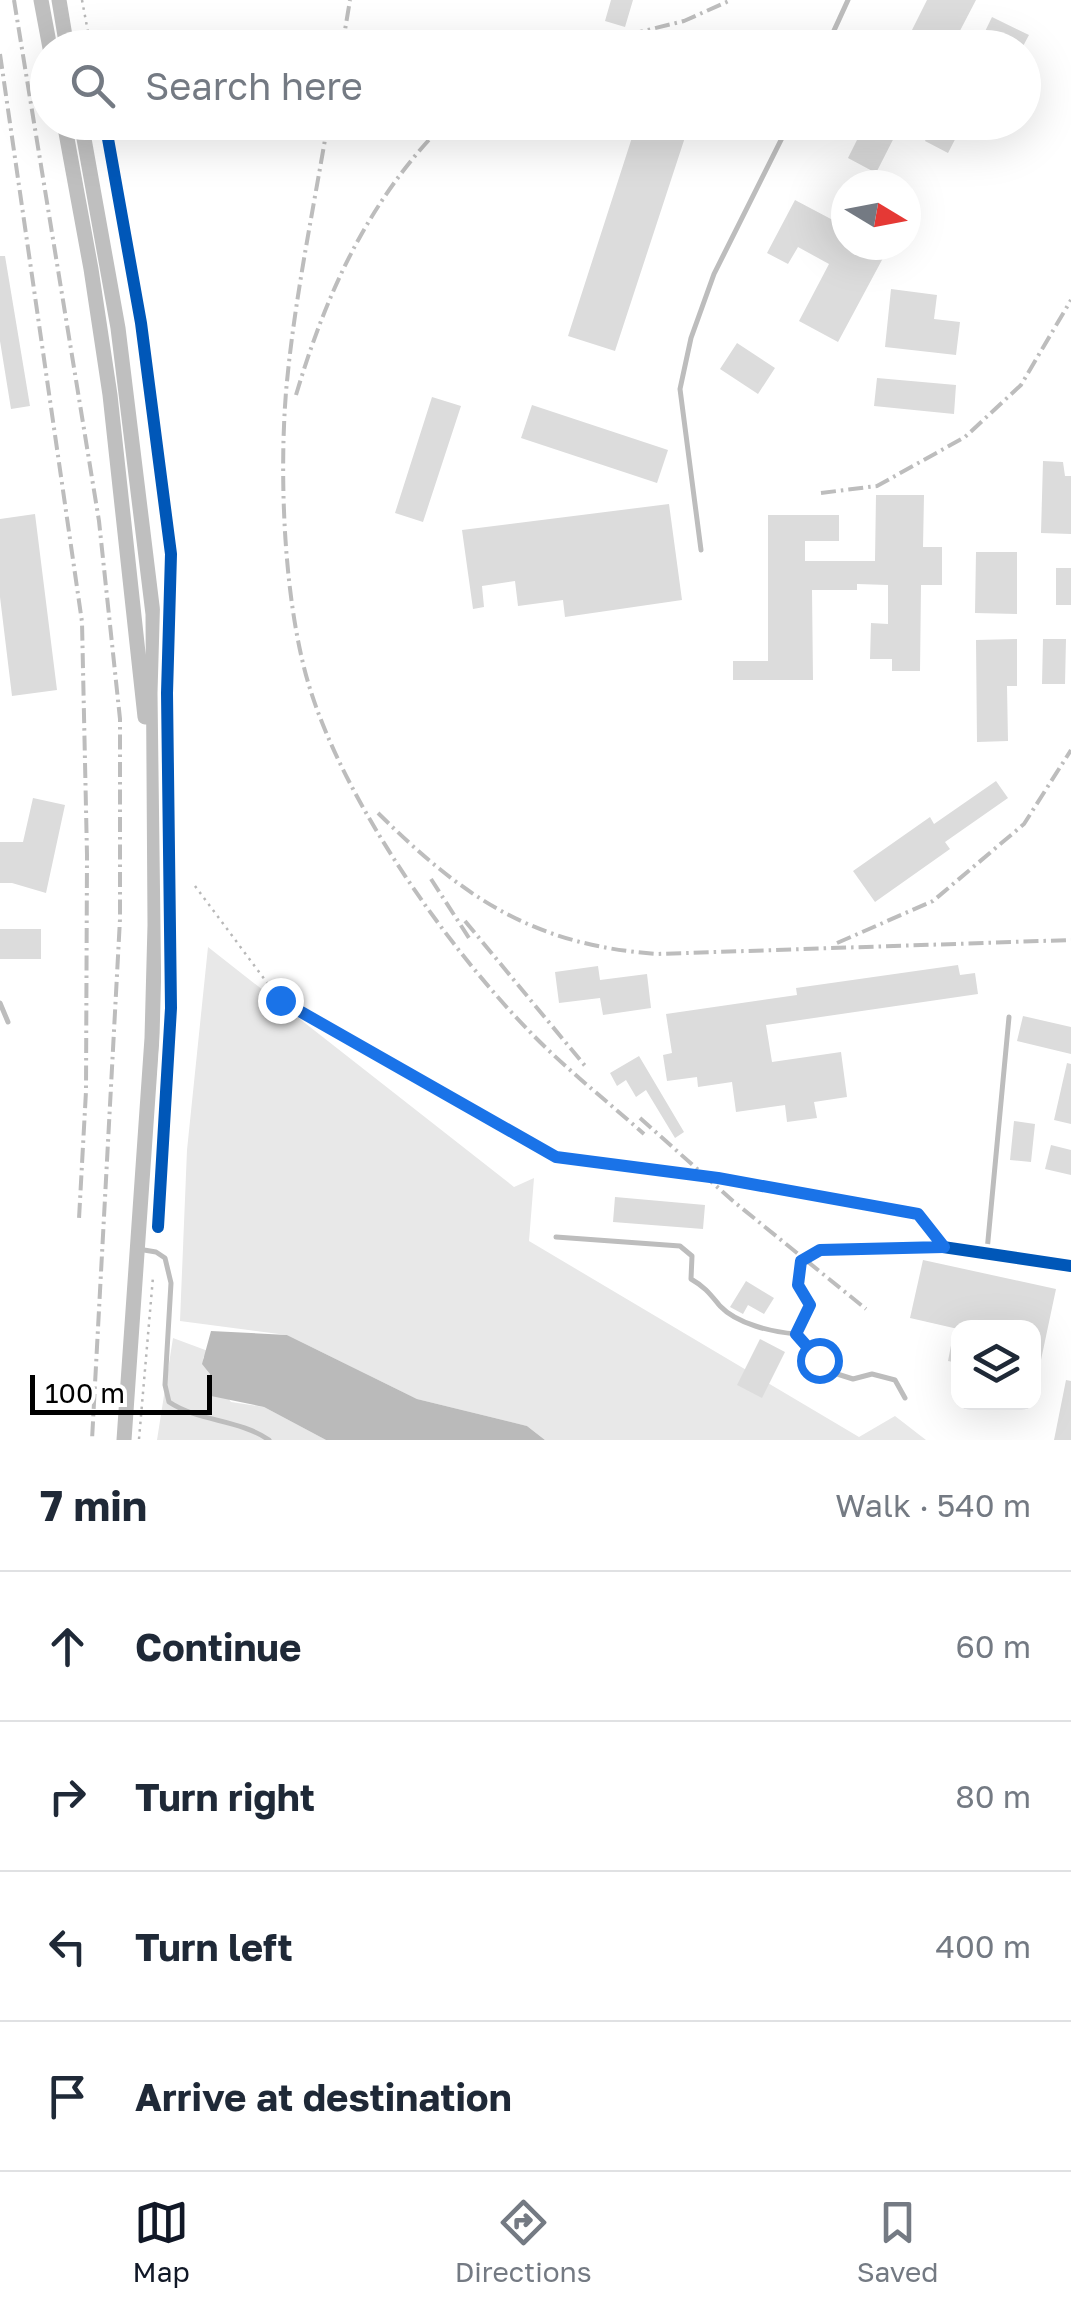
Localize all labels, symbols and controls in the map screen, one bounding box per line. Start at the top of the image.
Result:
search box [30,30,1041,140]
icon: search [65,58,120,113]
text: Search here [145,63,363,108]
north arrow [831,170,921,260]
route end [258,978,304,1024]
map controls [951,1320,1041,1410]
button: layers [951,1320,1041,1410]
route start [797,1338,843,1384]
scale bar [30,1370,212,1414]
text: 100 m [45,1376,125,1409]
text: 7 min [40,1480,147,1530]
text: Walk · 540 m [835,1486,1031,1524]
icon: ahead [40,1619,95,1674]
text: Continue [135,1624,301,1669]
text: 60 m [955,1627,1031,1665]
icon: right [40,1769,95,1824]
text: Turn right [135,1774,315,1819]
text: 80 m [955,1777,1031,1815]
icon: left [40,1919,95,1974]
text: Turn left [135,1924,293,1969]
text: 400 m [935,1927,1031,1965]
icon: arrive [40,2069,95,2124]
text: Arrive at destination [135,2074,512,2119]
tab: Map [133,2195,190,2288]
tab: Directions [455,2195,592,2288]
tab: Saved [857,2195,938,2288]

